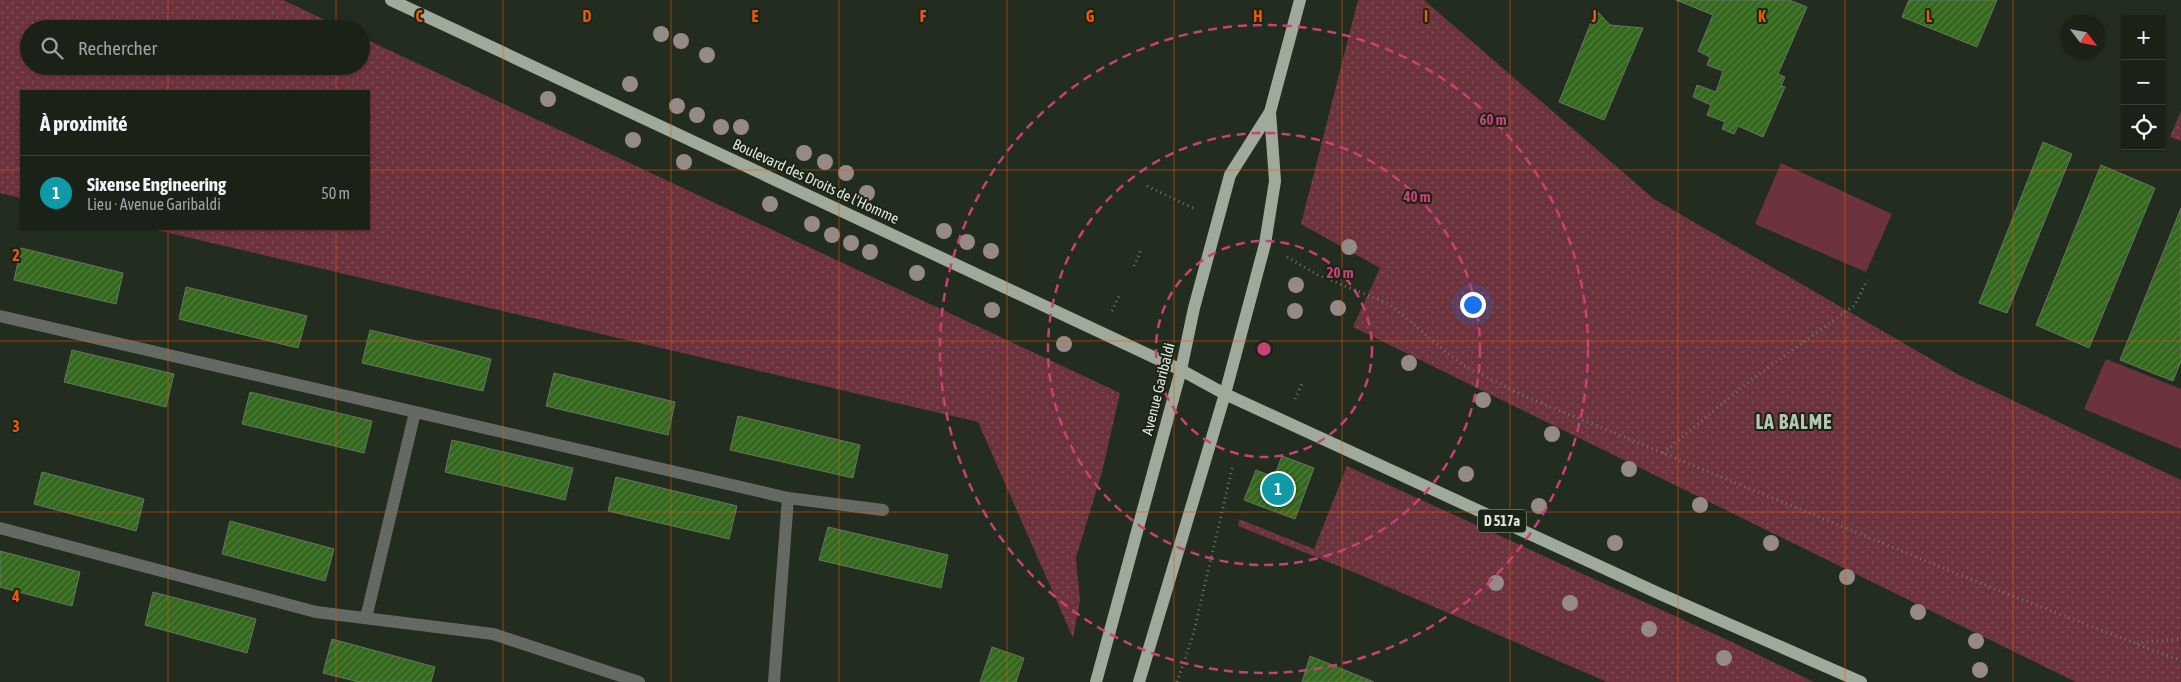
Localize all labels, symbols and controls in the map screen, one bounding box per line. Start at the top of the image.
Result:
text: C [415,7,423,25]
text: D [583,7,592,25]
text: E [752,7,759,25]
text: F [920,7,927,25]
text: G [1086,7,1095,25]
text: H [1253,7,1263,25]
text: I [1424,7,1428,25]
text: J [1590,7,1597,25]
text: K [1758,7,1766,25]
text: L [1926,7,1933,25]
north arrow [2061,15,2106,60]
map controls [2121,15,2166,150]
button: + [2121,15,2166,60]
search box [20,20,370,75]
icon: search [38,34,66,62]
text: Rechercher [78,37,157,59]
button: − [2121,60,2166,105]
button: locate [2121,105,2166,150]
text: À proximité [40,111,128,135]
text: 60 m [1480,111,1507,128]
street label: Boulevard des Droits de l'Homme [730,135,902,227]
text: Sixense Engineering [87,173,226,195]
text: 1 [52,184,60,202]
text: 50 m [321,184,350,202]
text: 40 m [1403,188,1431,205]
text: Lieu · Avenue Garibaldi [87,195,221,213]
text: 2 [12,246,20,264]
text: 20 m [1327,264,1354,281]
your location [1460,292,1486,318]
centre of rings [1255,340,1273,358]
street label: Avenue Garibaldi [1138,341,1178,437]
district label: LA BALME [1755,410,1833,433]
text: 3 [12,417,20,435]
pin: 1 [1262,470,1294,508]
road number: D 517a [1478,510,1526,532]
text: 4 [11,587,20,605]

